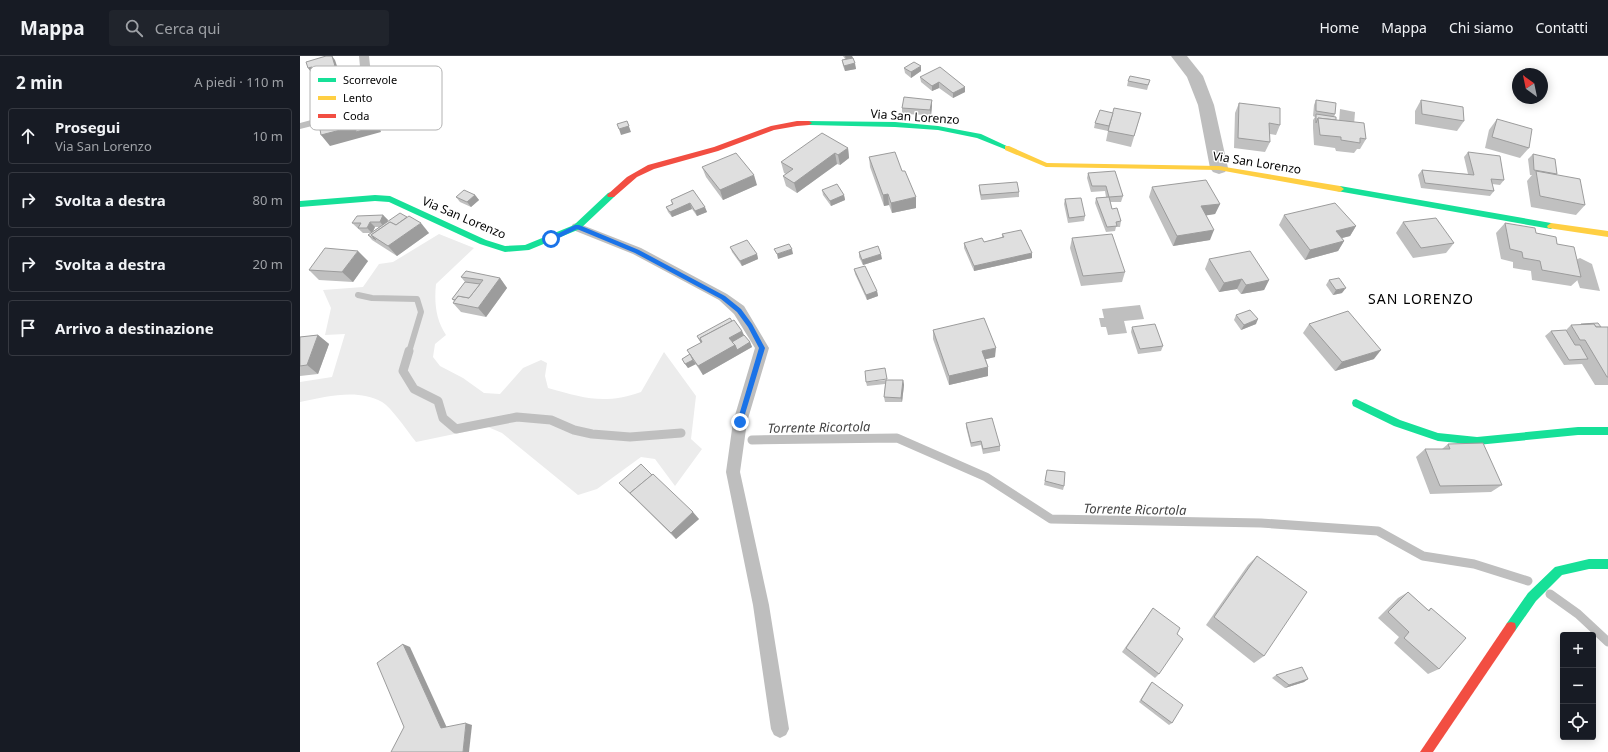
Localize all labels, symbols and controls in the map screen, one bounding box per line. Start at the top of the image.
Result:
search box [109,10,389,46]
text: Mappa [20,15,85,41]
icon: search [123,17,145,39]
text: Cerca qui [155,18,220,38]
text: Home [1319,18,1359,37]
text: Mappa [1381,18,1427,37]
text: Chi siamo [1449,18,1513,37]
text: Contatti [1535,18,1588,37]
legend [310,66,442,130]
north arrow [1512,68,1548,104]
text: 2 min [16,71,63,94]
text: Scorrevole [343,72,397,87]
text: A piedi · 110 m [194,73,284,91]
text: Lento [343,90,373,105]
street label: Via San Lorenzo [870,105,960,128]
text: Coda [343,108,370,123]
text: Prosegui [55,117,120,137]
icon: ahead [17,125,39,147]
text: 10 m [253,127,283,145]
text: Via San Lorenzo [55,137,152,155]
street label: Via San Lorenzo [1212,147,1303,178]
icon: right [17,189,39,211]
text: Svolta a destra [55,190,166,210]
text: 80 m [253,191,283,209]
street label: Via San Lorenzo [420,192,509,243]
route start [542,230,560,248]
icon: right [17,253,39,275]
text: Svolta a destra [55,254,166,274]
text: 20 m [253,255,283,273]
district label: SAN LORENZO [1368,289,1474,308]
icon: arrive [17,317,39,339]
text: Arrivo a destinazione [55,318,214,338]
route end [731,413,749,431]
water label: Torrente Ricortola [767,417,871,437]
water label: Torrente Ricortola [1083,499,1187,519]
map controls [1560,632,1596,740]
button: + [1560,632,1596,668]
button: − [1560,668,1596,704]
button: locate [1560,704,1596,740]

